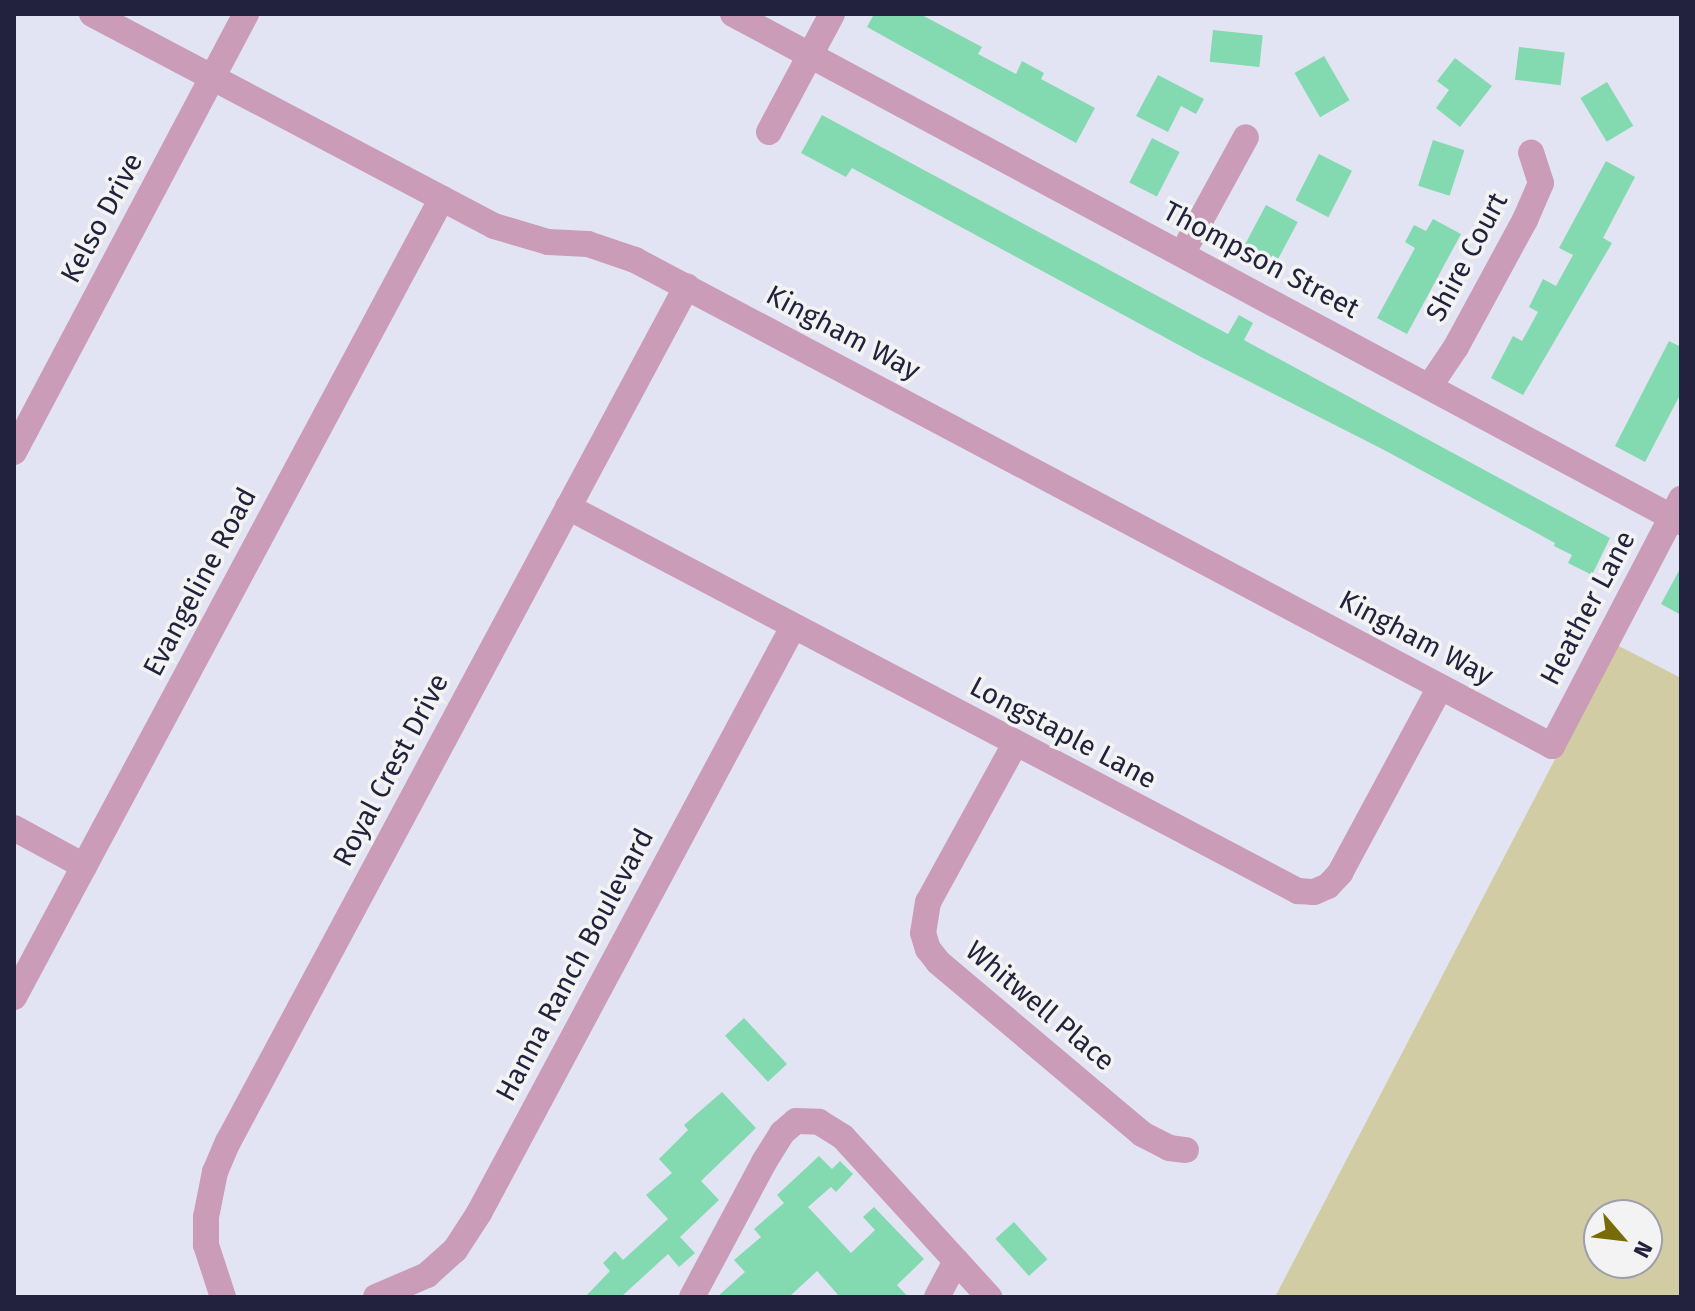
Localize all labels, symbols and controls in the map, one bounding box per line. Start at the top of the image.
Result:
street label: Kelso Drive [54,147,150,289]
street label: Shire Court [1419,187,1515,327]
street label: Thompson Street [1157,194,1365,326]
street label: Kingham Way [760,278,926,388]
street label: Evangeline Road [136,482,264,682]
street label: Heather Lane [1533,525,1643,691]
street label: Kingham Way [1333,583,1499,693]
street label: Royal Crest Drive [326,668,456,872]
street label: Longstaple Lane [964,670,1162,796]
street label: Hanna Ranch Boulevard [489,823,661,1107]
street label: Whitwell Place [959,934,1121,1078]
north arrow [1583,1199,1663,1279]
text: N [1628,1237,1658,1262]

